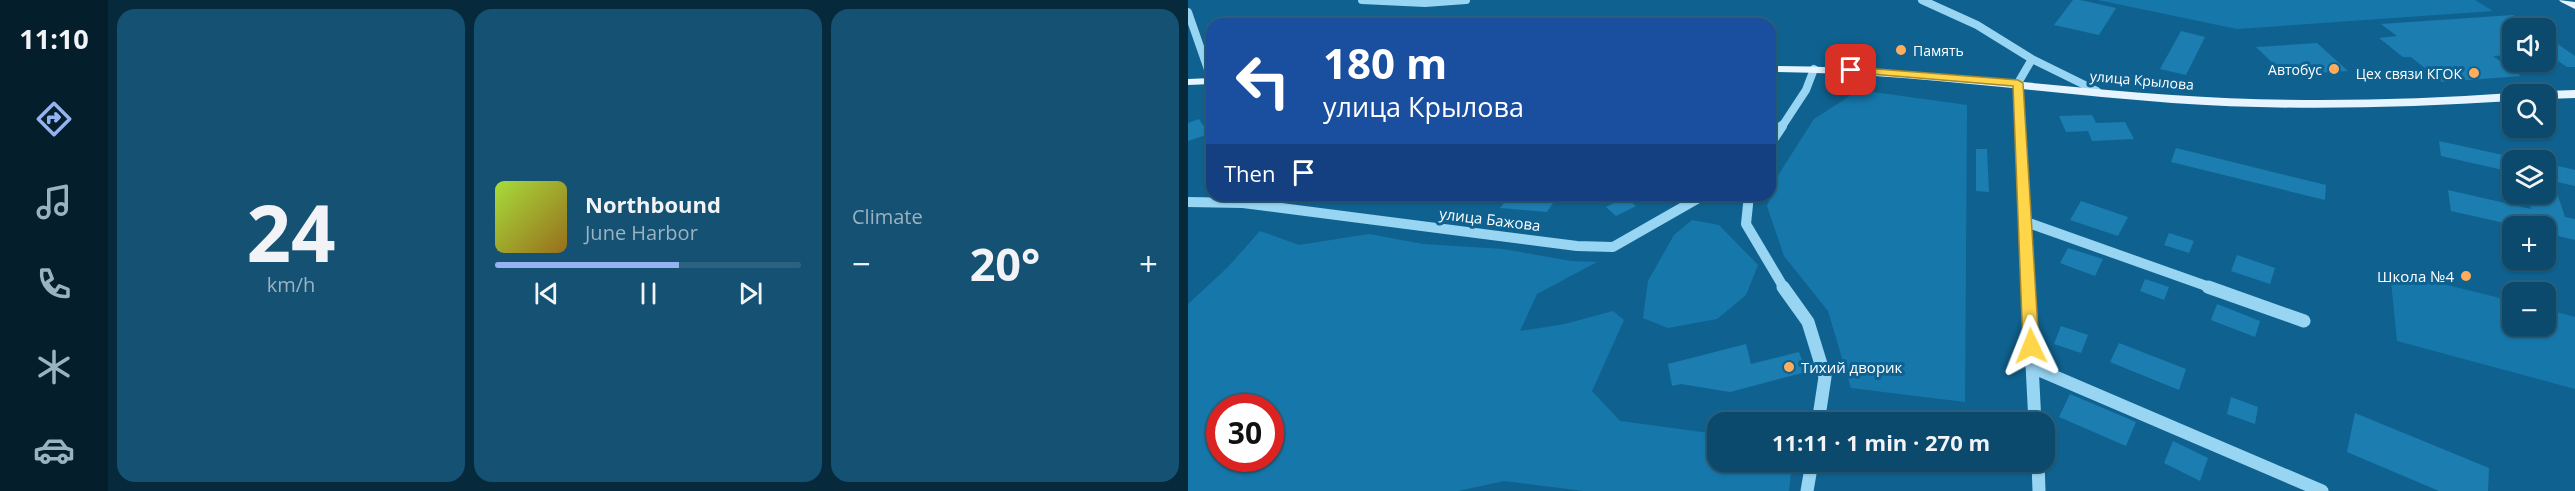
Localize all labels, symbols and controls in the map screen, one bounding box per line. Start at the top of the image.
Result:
map controls [2502,18,2556,336]
button: sound [2502,18,2556,72]
text: 11:10 [19,20,89,57]
text: 180 m [1323,34,1447,91]
place label: Память [1913,41,1964,60]
icon: left [1224,42,1302,120]
marker: Память [1894,43,1908,57]
pin [1825,44,1876,95]
icon: arrive [1834,53,1867,86]
place label: Автобус [2268,60,2322,79]
marker: Автобус [2327,62,2341,76]
place label: Цех связи КГОК [2356,64,2462,83]
street label: улица Крылова [2089,66,2195,94]
marker: Цех связи КГОК [2467,66,2481,80]
button: search [2502,84,2556,138]
text: улица Крылова [1323,88,1524,125]
icon: directions [33,98,75,140]
button: layers [2502,150,2556,204]
icon: arrive [1287,156,1320,189]
text: Then [1224,158,1275,188]
text: 24 [246,179,336,285]
icon: music [33,181,75,223]
text: Northbound [585,189,721,219]
text: Climate [852,203,923,230]
street label: улица Бажова [1438,203,1542,235]
button: + [2502,216,2556,270]
text: June Harbor [585,219,698,246]
text: 20° [970,233,1040,294]
text: − [852,241,871,286]
text: + [1139,241,1158,286]
icon: phone [33,263,75,305]
place label: Школа №4 [2377,266,2454,286]
marker: Школа №4 [2459,269,2473,283]
text: km/h [267,271,315,298]
icon: previous [530,277,563,310]
icon: pause [632,277,665,310]
icon: next [734,277,767,310]
button: − [2502,282,2556,336]
position arrow [1999,314,2063,378]
icon: climate [33,346,75,388]
place label: Тихий дворик [1801,357,1903,377]
marker: Тихий дворик [1782,360,1796,374]
speed limit sign: 30 [1206,394,1284,472]
text: 11:11 · 1 min · 270 m [1772,427,1990,457]
icon: car [33,429,75,471]

